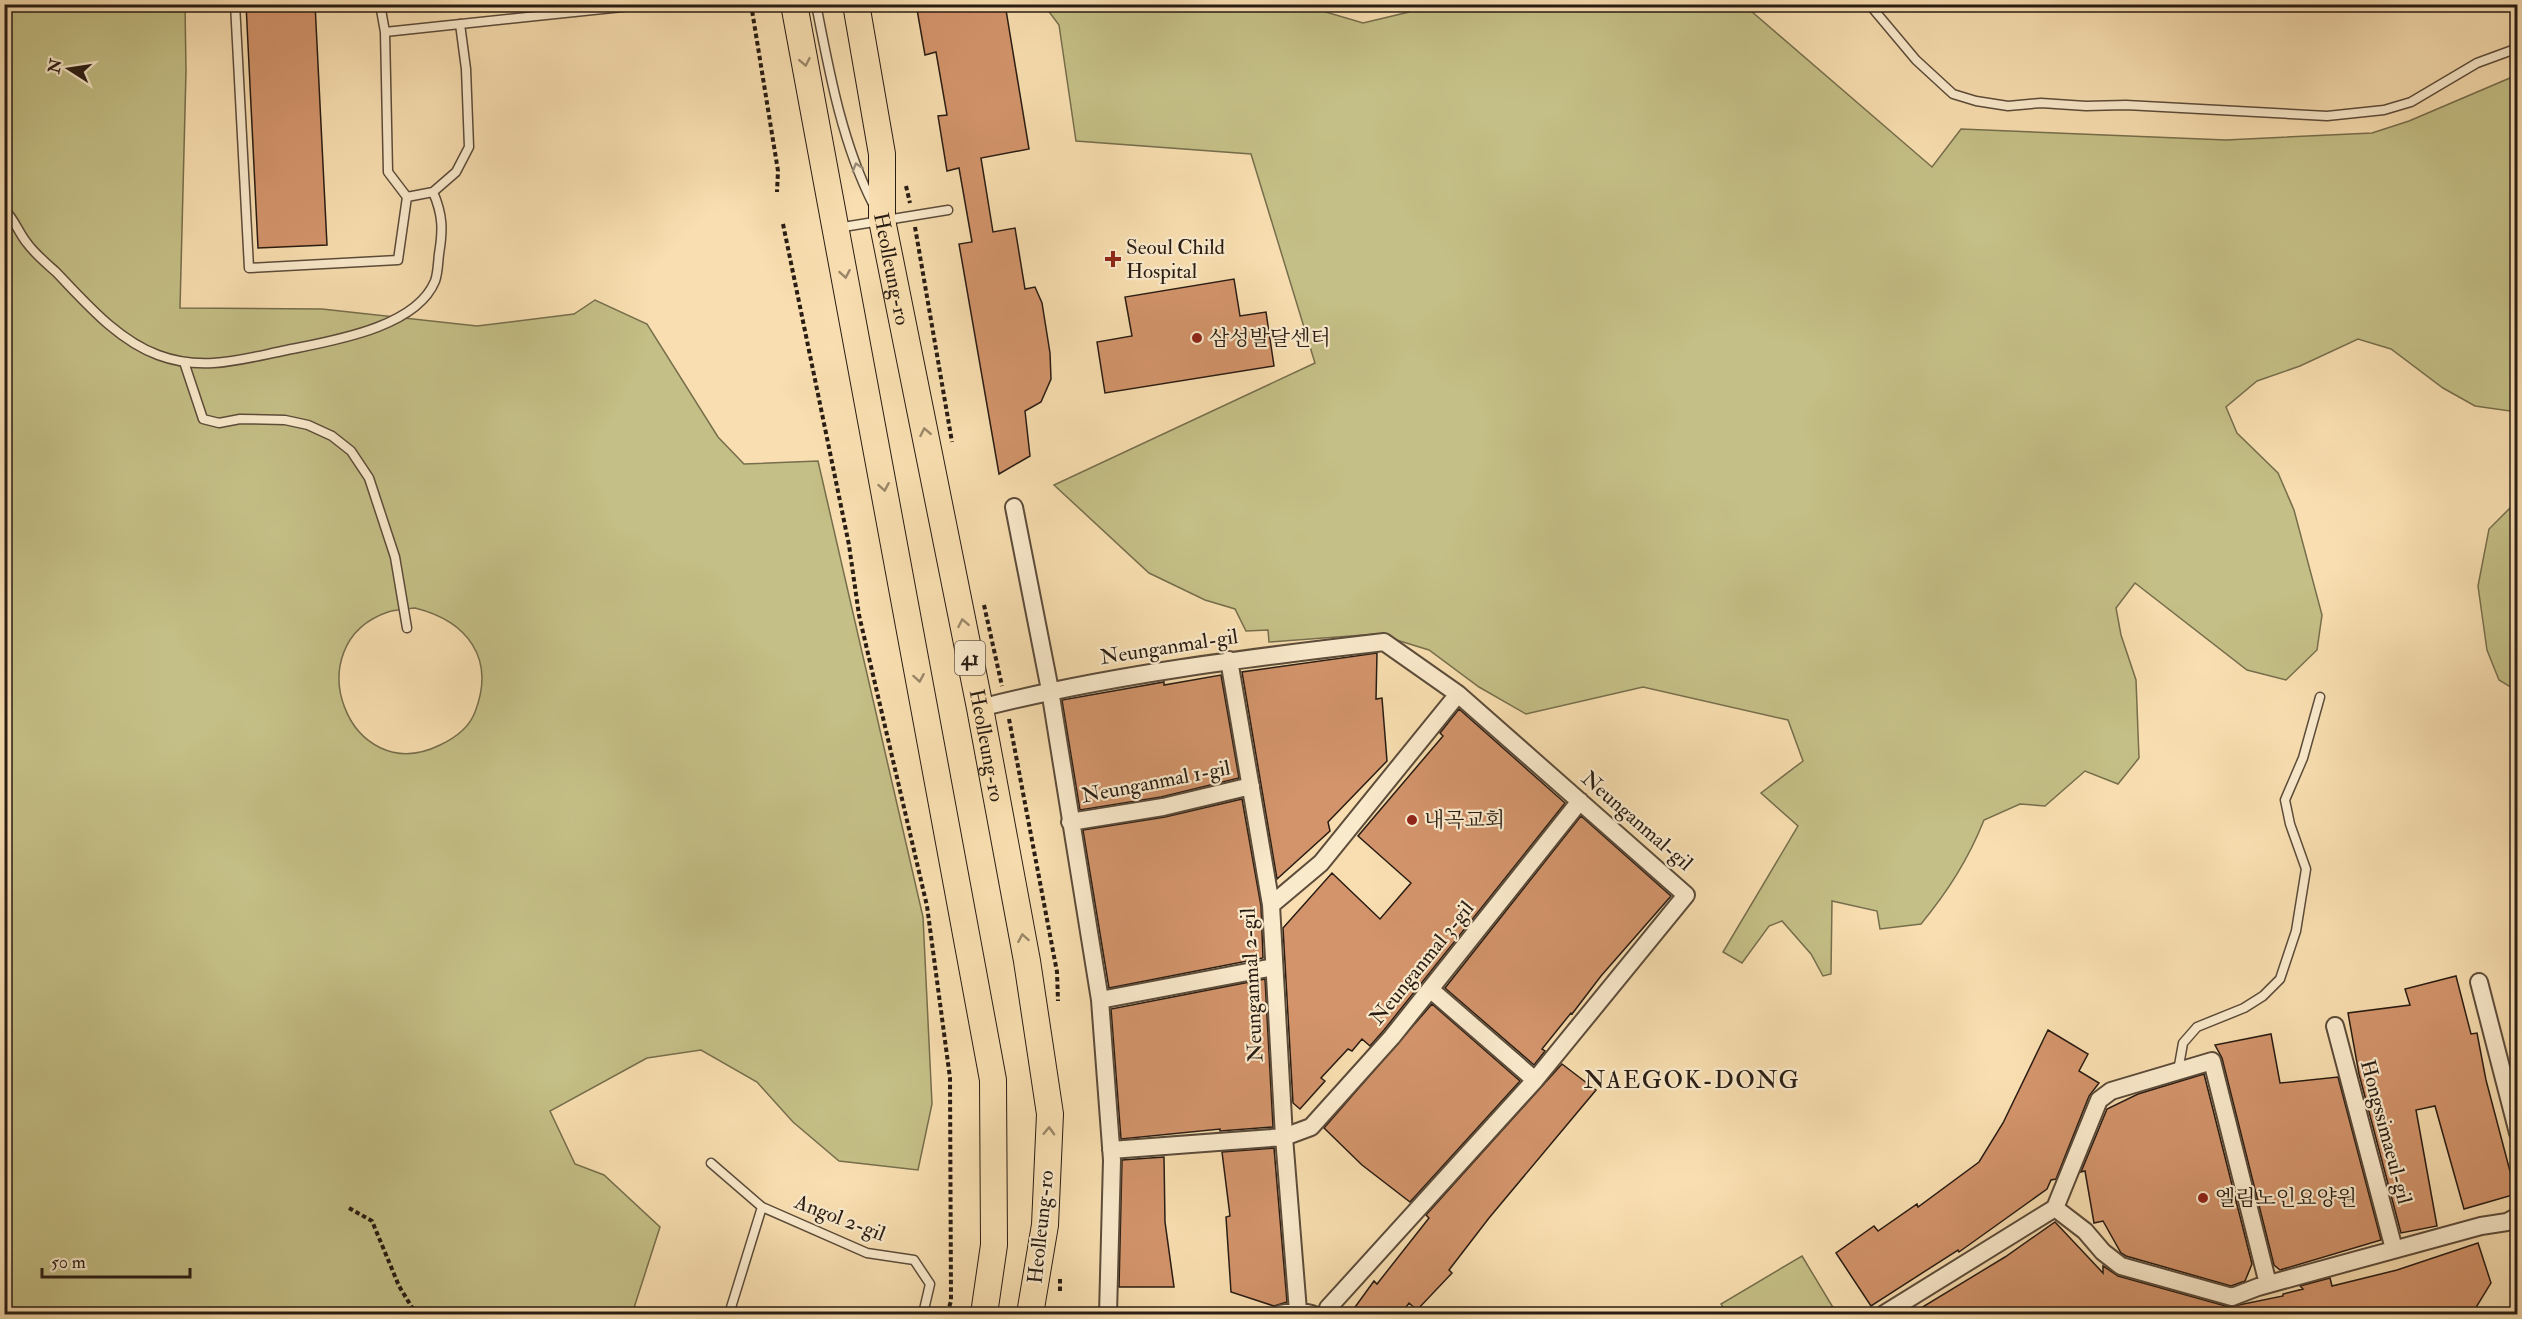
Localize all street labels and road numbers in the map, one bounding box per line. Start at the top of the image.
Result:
street label: Heolleung-ro [867,210,916,327]
street label: Neunganmal-gil [1098,623,1240,671]
road number: 41 [955,641,985,675]
street label: Heolleung-ro [963,687,1011,804]
street label: Neunganmal 1-gil [1079,754,1233,810]
street label: Neunganmal-gil [1576,765,1699,877]
street label: Neunganmal 3-gil [1364,895,1481,1030]
street label: Neunganmal 2-gil [1234,907,1270,1063]
street label: Hongssimaeul-gil [2354,1057,2418,1208]
street label: Heolleung-ro [1022,1169,1060,1285]
street label: Angol 2-gil [790,1188,890,1248]

